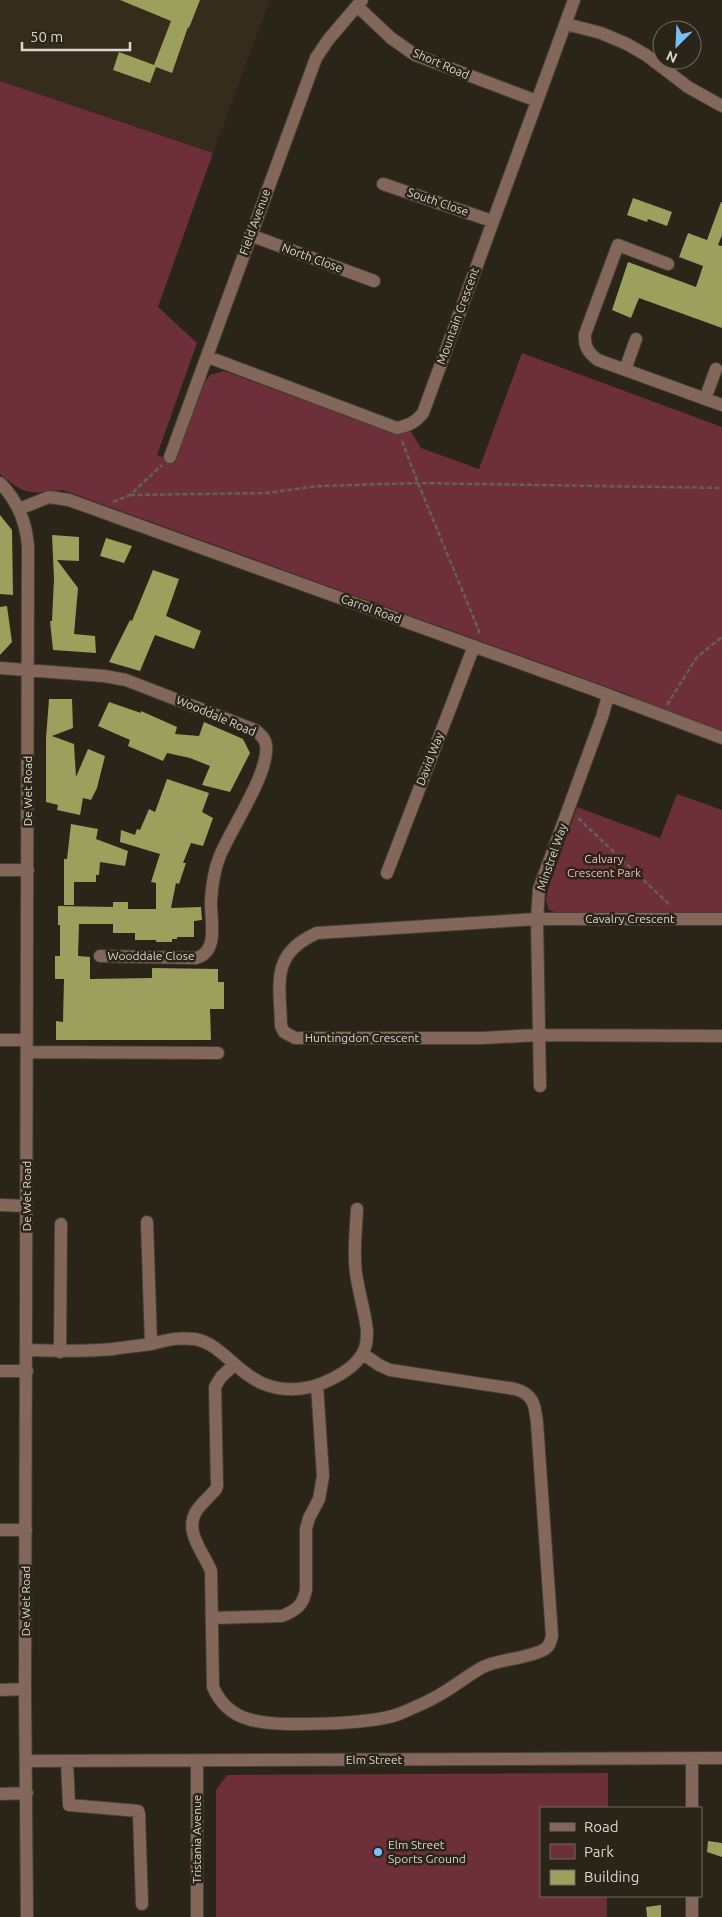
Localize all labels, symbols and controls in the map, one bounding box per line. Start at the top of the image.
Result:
scale bar [22,20,130,52]
north arrow [652,20,702,70]
text: 50 m [30,28,63,45]
street label: Short Road [411,46,471,81]
text: N [664,47,680,66]
street label: South Close [406,185,470,218]
street label: Field Avenue [237,187,272,257]
street label: North Close [280,241,344,275]
street label: Mountain Crescent [434,265,481,366]
street label: Carrol Road [339,592,403,625]
street label: Wooddale Road [174,693,258,738]
street label: David Way [413,730,446,787]
street label: De Wet Road [21,756,34,826]
street label: Minstrel Way [534,821,569,892]
park label: Calvary Crescent Park [567,852,641,879]
street label: Cavalry Crescent [585,912,675,925]
street label: Wooddale Close [107,949,195,962]
street label: Huntingdon Crescent [305,1031,420,1044]
street label: De Wet Road [20,1161,33,1231]
street label: De Wet Road [19,1566,32,1636]
street label: Elm Street [346,1753,403,1766]
street label: Tristania Avenue [190,1795,203,1883]
legend [540,1807,702,1897]
text: Road [584,1818,619,1835]
place label: Elm Street Sports Ground [388,1838,466,1865]
text: Park [584,1843,614,1860]
marker: Elm Street Sports Ground [372,1846,384,1858]
text: Building [584,1868,639,1885]

